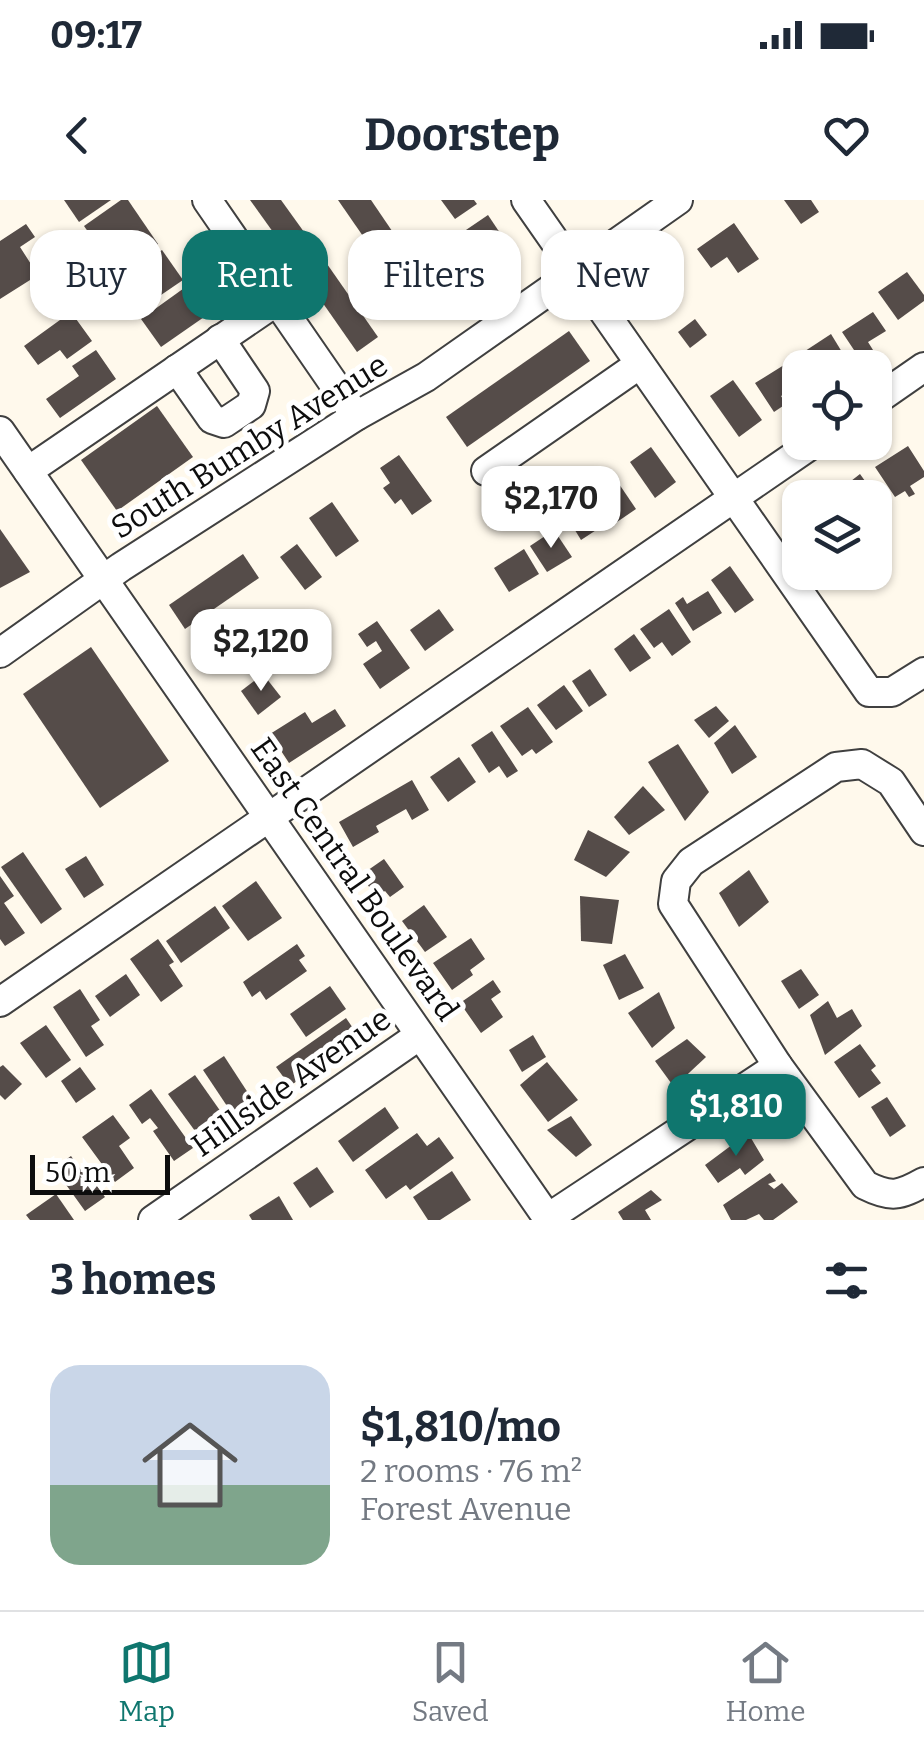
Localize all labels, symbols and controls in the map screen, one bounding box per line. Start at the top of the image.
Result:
text: 09:17 [50,12,142,58]
icon: back [50,108,105,163]
text: Doorstep [364,108,560,162]
icon: heart [819,108,874,163]
chip: Buy [30,230,162,320]
chip: Rent [182,230,328,320]
chip: Filters [348,230,521,320]
chip: New [541,230,684,320]
street label: South Bumby Avenue [104,345,394,547]
map controls [782,350,892,590]
button: locate [782,350,892,460]
pin: $2,170 [470,466,632,551]
text: $2,170 [503,479,599,517]
button: layers [782,480,892,590]
pin: $2,120 [180,609,342,694]
text: $2,120 [213,622,309,660]
street label: East Central Boulevard [243,730,467,1028]
street label: Hillside Avenue [184,999,398,1165]
pin: $1,810 [655,1074,817,1159]
text: $1,810 [689,1087,783,1125]
scale bar [30,1150,170,1194]
text: 50 m [45,1156,110,1189]
icon: filters [819,1253,874,1308]
text: 3 homes [50,1255,216,1305]
text: $1,810/mo [360,1402,561,1452]
icon: home [130,1405,250,1525]
text: 2 rooms · 76 m² [360,1452,582,1490]
text: Forest Avenue [360,1490,572,1528]
tab: Map [118,1635,175,1728]
tab: Saved [412,1635,489,1728]
tab: Home [726,1635,806,1728]

